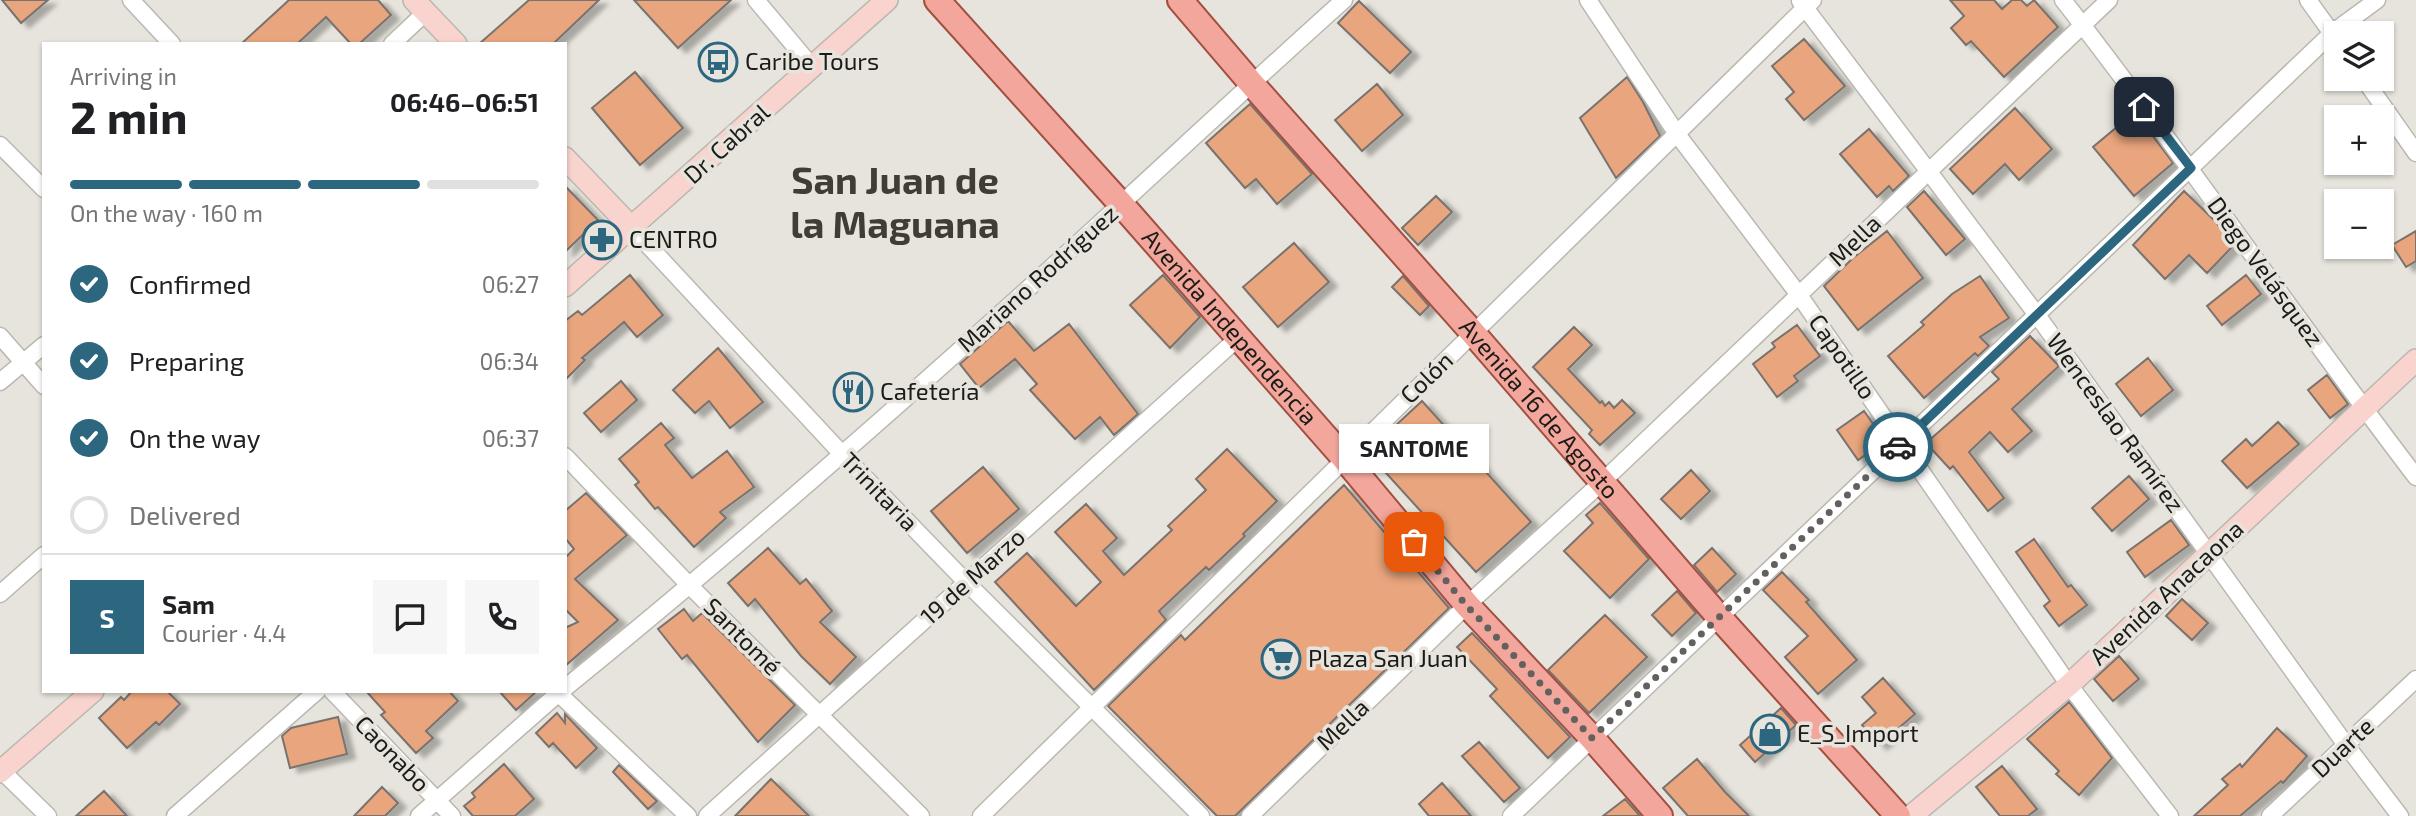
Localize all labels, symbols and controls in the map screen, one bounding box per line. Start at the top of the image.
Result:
map controls [2324,21,2394,259]
button: layers [2324,21,2394,91]
bus stop icon: Caribe Tours [697,41,739,83]
place label: Caribe Tours [745,46,879,75]
text: Arriving in [70,62,177,90]
pin [2114,77,2174,137]
text: 06:46–06:51 [390,86,539,117]
text: 2 min [70,88,188,143]
icon: home [2125,88,2163,126]
street label: Dr. Cabral [677,97,775,189]
button: + [2324,105,2394,175]
district label: San Juan de la Maguana [790,156,1000,246]
button: − [2324,189,2394,259]
street label: Diego Velásquez [2202,191,2330,352]
street label: Mariano Rodríguez [951,198,1123,358]
text: On the way · 160 m [70,199,263,227]
street label: Mella [1822,208,1886,272]
pharmacy icon: CENTRO [581,219,623,261]
street label: Avenida Independencia [1137,222,1324,430]
place label: CENTRO [629,224,718,253]
icon: check [70,265,108,303]
text: Confirmed [129,268,252,299]
text: 06:27 [482,270,539,298]
street label: Capotillo [1803,308,1883,404]
street label: Avenida 16 de Agosto [1454,312,1626,504]
street label: Wenceslao Ramírez [2041,327,2191,517]
icon: check [70,342,108,380]
text: Preparing [129,345,244,376]
street label: Colón [1394,345,1458,409]
text: 06:34 [480,347,539,375]
restaurant icon: Cafetería [832,371,874,413]
place label: Cafetería [880,376,979,405]
courier [1863,412,1933,482]
icon: check [70,419,108,457]
text: On the way [129,422,260,453]
callout: SANTOME [1339,423,1489,472]
text: 06:37 [482,424,539,452]
icon: car [1879,428,1917,466]
text: SANTOME [1360,434,1468,462]
street label: Trinitaria [836,446,925,536]
text: Delivered [129,499,241,530]
pin [1384,512,1444,572]
street label: Avenida Anacaona [2083,513,2249,670]
street label: 19 de Marzo [914,522,1030,630]
icon: bag [1395,523,1433,561]
button: chat [373,580,447,654]
button: phone [465,580,539,654]
text: Sam [162,588,215,619]
street label: Santomé [698,591,788,681]
text: S [99,602,115,633]
text: Courier · 4.4 [162,619,286,647]
supermarket icon: Plaza San Juan [1260,638,1302,680]
place label: Plaza San Juan [1308,643,1468,672]
street label: Mella [1310,692,1374,756]
street label: Caonabo [350,709,436,797]
street label: Duarte [2305,711,2379,783]
shop icon: E_S_Import [1749,713,1791,755]
place label: E_S_Import [1797,718,1919,747]

